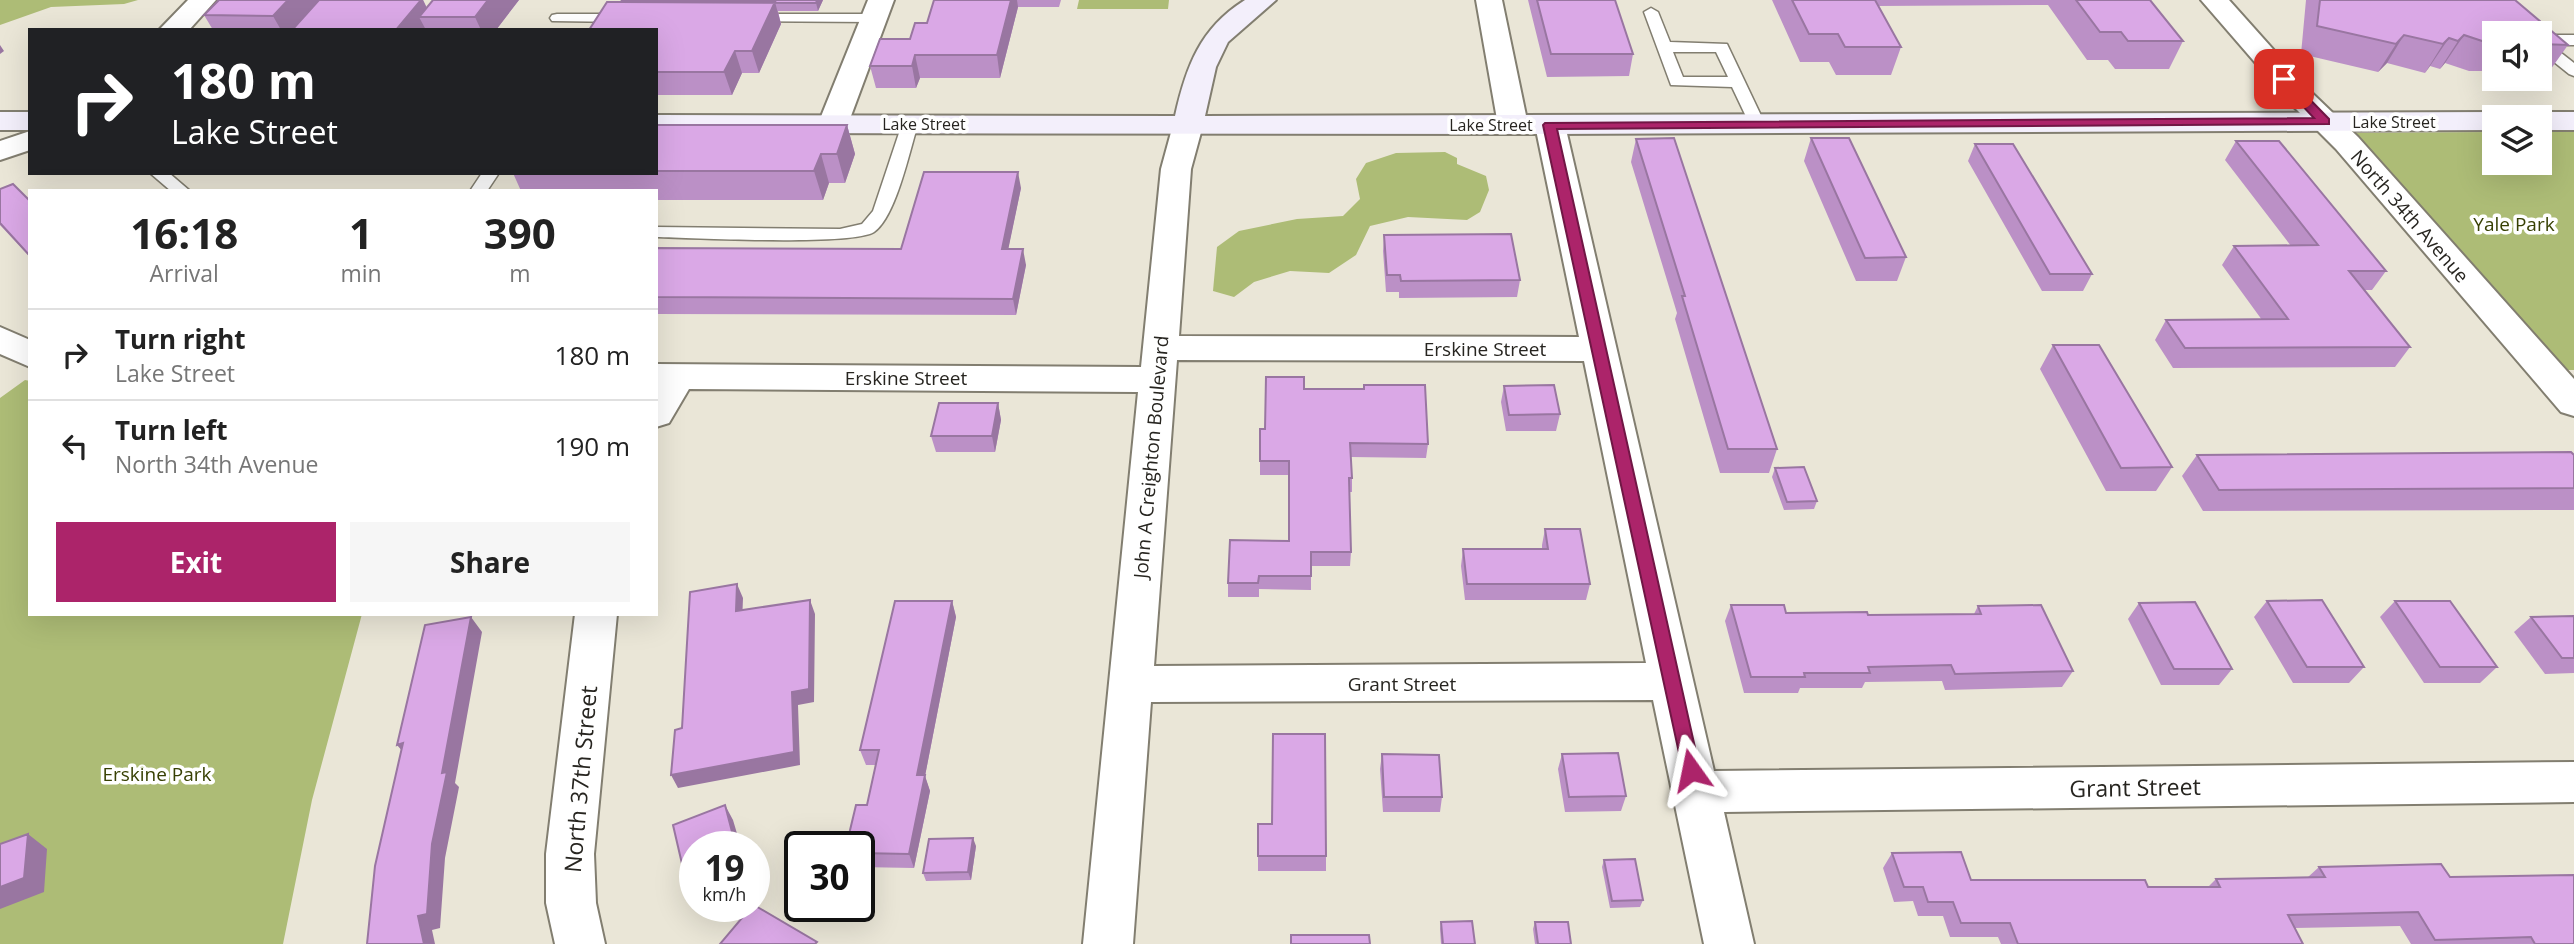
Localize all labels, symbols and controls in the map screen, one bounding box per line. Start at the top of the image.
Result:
map controls [2482,21,2552,175]
button: sound [2482,21,2552,91]
text: 180 m [171,47,316,113]
pin [2254,49,2314,109]
icon: right [56,56,147,147]
icon: arrive [2265,60,2303,98]
button: layers [2482,105,2552,175]
text: Lake Street [171,110,338,153]
street label: Lake Street [2352,111,2436,133]
street label: Lake Street [882,113,966,135]
street label: Lake Street [1449,114,1533,136]
street label: North 34th Avenue [2345,144,2475,288]
text: 16:18 [130,204,238,261]
text: 1 [349,204,373,261]
text: 390 [484,204,556,261]
park label: Yale Park [2473,211,2555,237]
text: Arrival [150,257,219,289]
text: min [340,257,382,289]
text: m [509,257,530,289]
text: Turn right [115,321,246,357]
street label: John A Creighton Boulevard [1127,334,1175,582]
icon: right [56,336,94,374]
street label: Erskine Street [1424,336,1546,362]
text: 180 m [555,337,630,373]
text: Lake Street [115,357,235,389]
street label: Erskine Street [845,365,967,391]
text: Turn left [115,412,227,448]
icon: left [56,427,94,465]
text: 190 m [555,428,630,464]
text: North 34th Avenue [115,448,319,480]
button: Exit [56,522,336,602]
button: Share [350,522,630,602]
street label: Grant Street [1348,671,1457,697]
street label: North 37th Street [556,684,604,874]
position arrow [1654,733,1728,807]
park label: Erskine Park [102,761,212,787]
street label: Grant Street [2069,770,2201,804]
speed limit sign: 30 [784,831,875,922]
text: 19 [704,844,745,891]
text: km/h [703,882,746,906]

